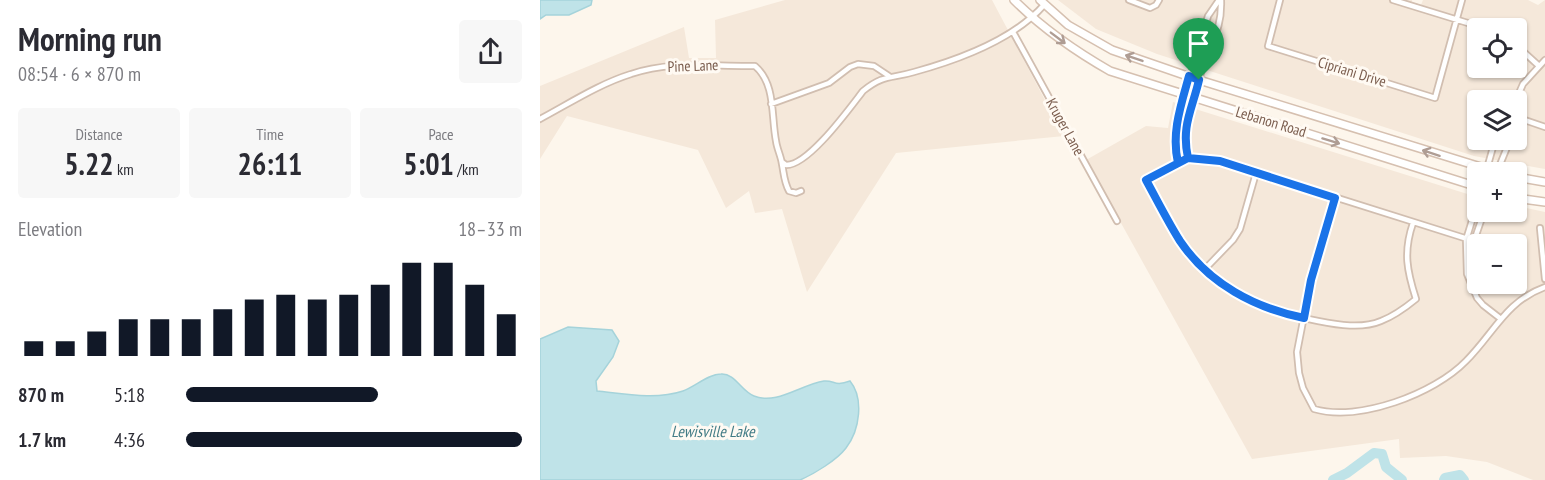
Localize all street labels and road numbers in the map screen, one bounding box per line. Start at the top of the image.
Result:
street label: Cipriani Drive [1316,52,1389,91]
street label: Pine Lane [667,55,719,76]
street label: Kruger Lane [1042,95,1089,159]
street label: Lebanon Road [1234,102,1309,141]

